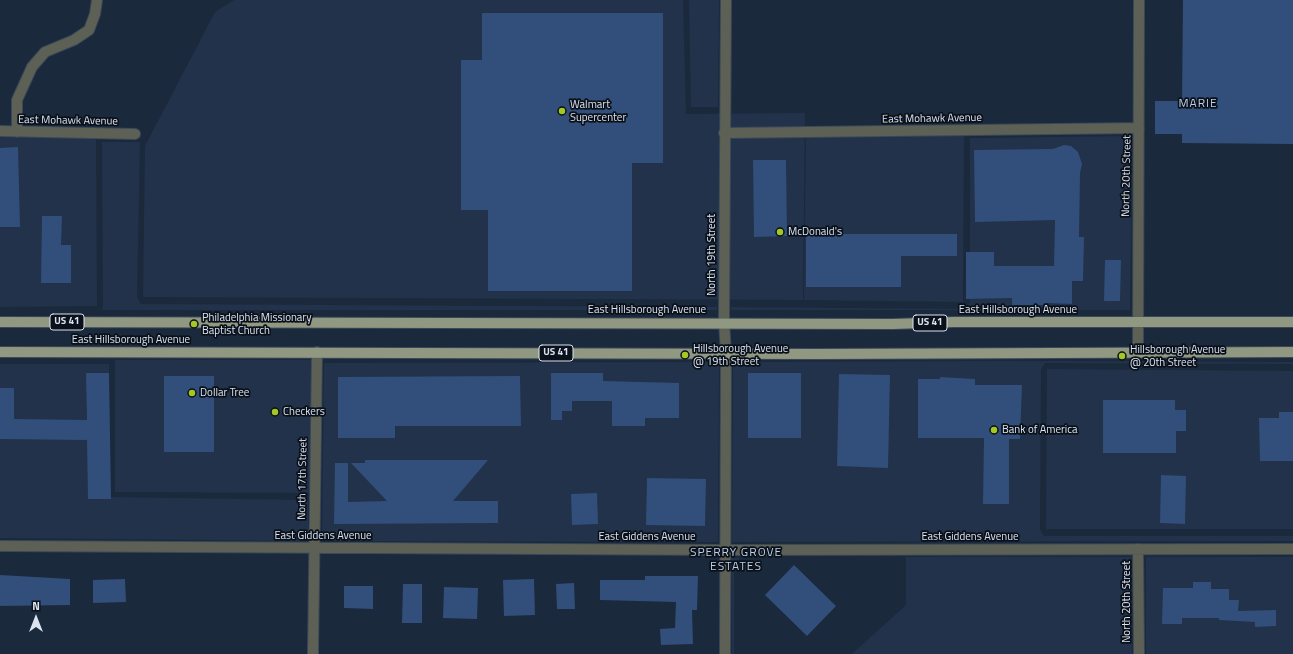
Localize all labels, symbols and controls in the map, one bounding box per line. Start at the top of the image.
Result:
district label: MARIE [1178,97,1218,111]
place label: Walmart Supercenter [570,98,626,124]
marker: Walmart Supercenter [557,106,567,116]
street label: East Mohawk Avenue [882,112,982,126]
street label: East Mohawk Avenue [18,114,118,128]
street label: North 20th Street [1120,135,1134,217]
street label: North 19th Street [705,214,719,296]
place label: McDonald's [788,225,842,239]
marker: McDonald's [775,227,785,237]
street label: East Hillsborough Avenue [588,303,706,317]
street label: East Hillsborough Avenue [959,303,1077,317]
place label: Philadelphia Missionary Baptist Church [202,311,311,337]
road number: US 41 [50,314,84,330]
road number: US 41 [913,315,947,331]
marker: Philadelphia Missionary Baptist Church [189,319,199,329]
street label: East Hillsborough Avenue [72,333,190,347]
place label: Hillsborough Avenue @ 19th Street [693,342,788,368]
place label: Hillsborough Avenue @ 20th Street [1130,343,1225,369]
road number: US 41 [539,345,573,361]
marker: Hillsborough Avenue @ 19th Street [680,350,690,360]
marker: Hillsborough Avenue @ 20th Street [1117,351,1127,361]
place label: Dollar Tree [200,386,249,400]
marker: Dollar Tree [187,388,197,398]
place label: Checkers [283,405,325,419]
marker: Checkers [270,407,280,417]
place label: Bank of America [1002,423,1078,437]
marker: Bank of America [989,425,999,435]
street label: North 17th Street [296,438,310,520]
street label: East Giddens Avenue [274,529,372,543]
street label: East Giddens Avenue [598,530,696,544]
street label: East Giddens Avenue [921,530,1019,544]
district label: SPERRY GROVE ESTATES [690,546,782,574]
street label: North 20th Street [1120,561,1134,643]
north arrow [16,598,56,638]
text: N [32,598,40,614]

